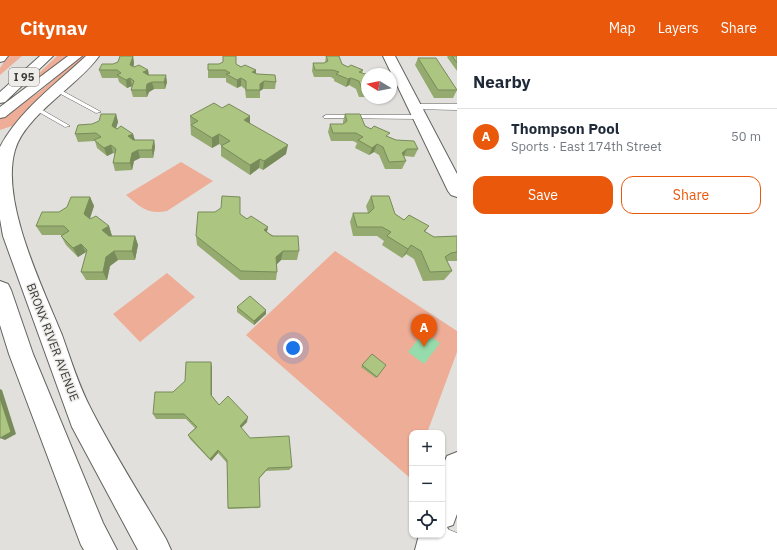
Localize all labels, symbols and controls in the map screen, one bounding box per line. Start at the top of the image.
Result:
text: Citynav [20,16,87,40]
text: Map [609,19,636,37]
text: Layers [658,19,699,37]
text: Share [721,19,757,37]
road number: I 95 [9,68,39,86]
north arrow [361,68,397,104]
text: Nearby [473,71,531,93]
text: Thompson Pool [511,119,619,138]
text: A [482,128,490,145]
text: 50 m [731,128,761,145]
text: Sports · East 174th Street [511,138,662,155]
button: Save [473,176,613,214]
button: Share [621,176,761,214]
street label: BRONX RIVER AVENUE [24,281,82,403]
pin: A [411,314,437,347]
your location [283,338,303,358]
map controls [409,430,445,538]
button: + [409,430,445,466]
button: − [409,466,445,502]
button: locate [409,502,445,538]

